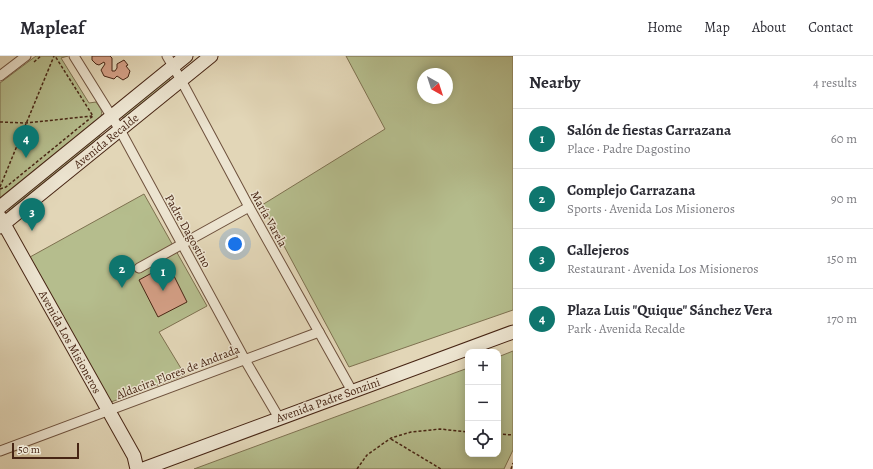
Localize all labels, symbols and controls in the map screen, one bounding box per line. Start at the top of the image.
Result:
text: Mapleaf [20,15,85,41]
text: Home [647,18,682,37]
text: Map [704,18,730,37]
text: About [752,18,786,37]
text: Contact [808,18,853,37]
north arrow [417,68,453,104]
text: Nearby [529,71,580,94]
text: 4 results [813,74,857,91]
street label: Avenida Recalde [69,110,142,173]
text: Salón de fiestas Carrazana [567,120,731,140]
pin: 4 [13,125,39,158]
text: 1 [540,130,544,147]
text: 60 m [831,130,857,147]
text: Place · Padre Dagostino [567,140,690,157]
text: Complejo Carrazana [567,180,695,200]
street label: María Varela [247,188,291,250]
text: 2 [539,190,545,207]
text: 90 m [831,190,857,207]
street label: Padre Dagostino [161,192,215,270]
pin: 3 [19,198,45,231]
text: Sports · Avenida Los Misioneros [567,200,735,217]
your location [225,234,245,254]
text: Callejeros [567,240,629,260]
text: 3 [539,250,545,267]
text: 150 m [827,250,857,267]
pin: 2 [109,255,135,288]
pin: 1 [150,258,176,291]
text: Restaurant · Avenida Los Misioneros [567,260,758,277]
street label: Avenida Los Misioneros [34,287,105,397]
text: Plaza Luis "Quique" Sánchez Vera [567,300,772,320]
text: 4 [539,310,545,327]
text: 170 m [827,310,857,327]
text: Park · Avenida Recalde [567,320,685,337]
street label: Aldacira Flores de Andrada [113,341,242,403]
map controls [465,349,501,457]
button: + [465,349,501,385]
street label: Avenida Padre Sonzini [273,374,382,427]
button: − [465,385,501,421]
button: locate [465,421,501,457]
scale bar [12,441,79,460]
text: 50 m [18,442,40,457]

